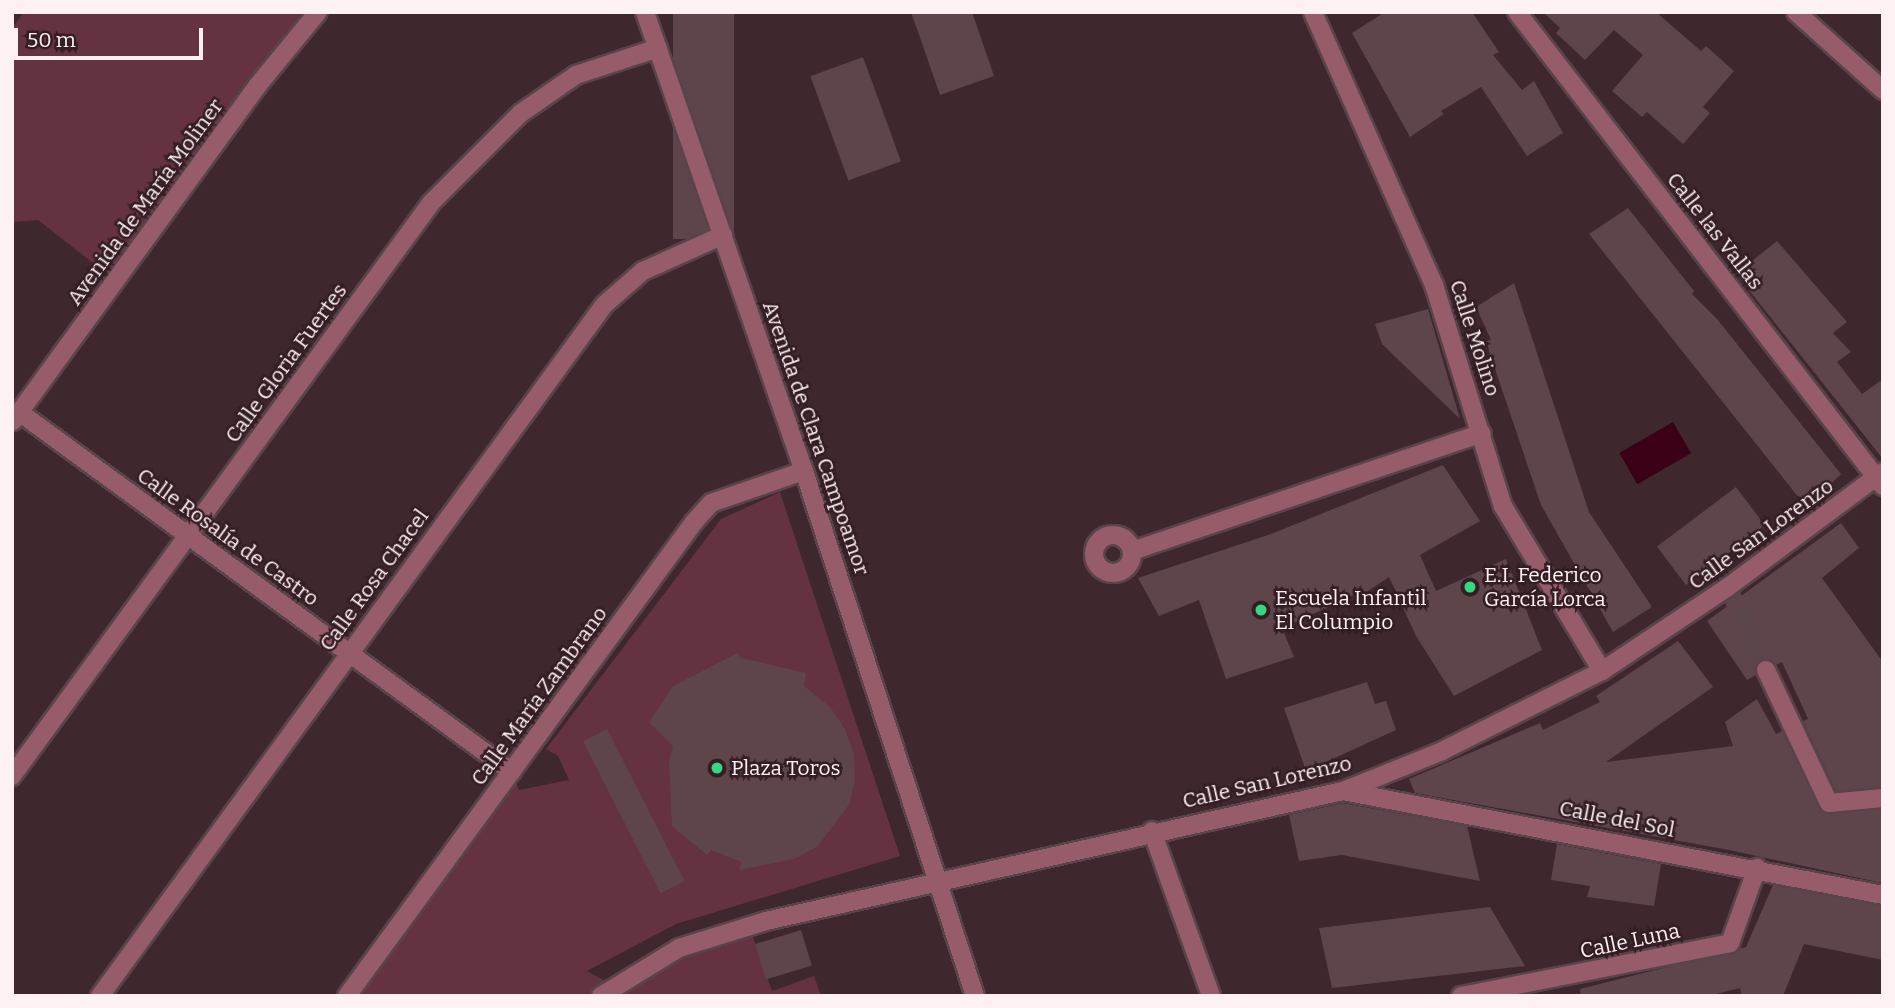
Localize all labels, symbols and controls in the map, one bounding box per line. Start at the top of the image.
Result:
scale bar [18,14,206,58]
text: 50 m [27,27,76,53]
street label: Avenida de María Moliner [62,94,228,310]
street label: Calle las Vallas [1662,167,1768,295]
street label: Calle Molino [1444,277,1506,399]
street label: Calle Gloria Fuertes [220,278,352,448]
street label: Avenida de Clara Campoamor [757,298,875,578]
street label: Calle Rosalía de Castro [132,463,324,611]
street label: Calle San Lorenzo [1684,473,1838,595]
street label: Calle Rosa Chacel [314,504,434,656]
place label: E.I. Federico García Lorca [1484,562,1606,612]
marker: E.I. Federico García Lorca [1462,579,1478,595]
place label: Escuela Infantil El Columpio [1275,585,1427,635]
street label: Calle María Zambrano [466,602,612,790]
marker: Escuela Infantil El Columpio [1253,602,1269,618]
street label: Calle San Lorenzo [1180,750,1354,814]
place label: Plaza Toros [731,755,840,781]
marker: Plaza Toros [709,760,725,776]
street label: Calle del Sol [1557,795,1677,843]
street label: Calle Luna [1578,918,1682,964]

